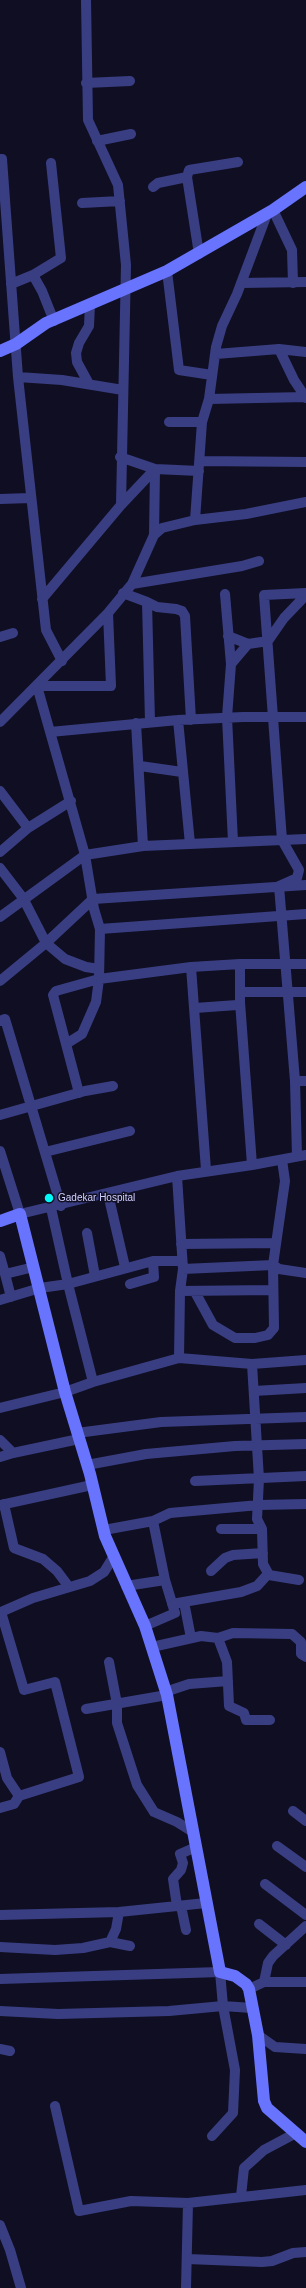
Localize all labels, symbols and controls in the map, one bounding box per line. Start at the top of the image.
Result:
marker: Gadekar Hospital [43,1192,55,1204]
place label: Gadekar Hospital [58,1192,135,1204]

